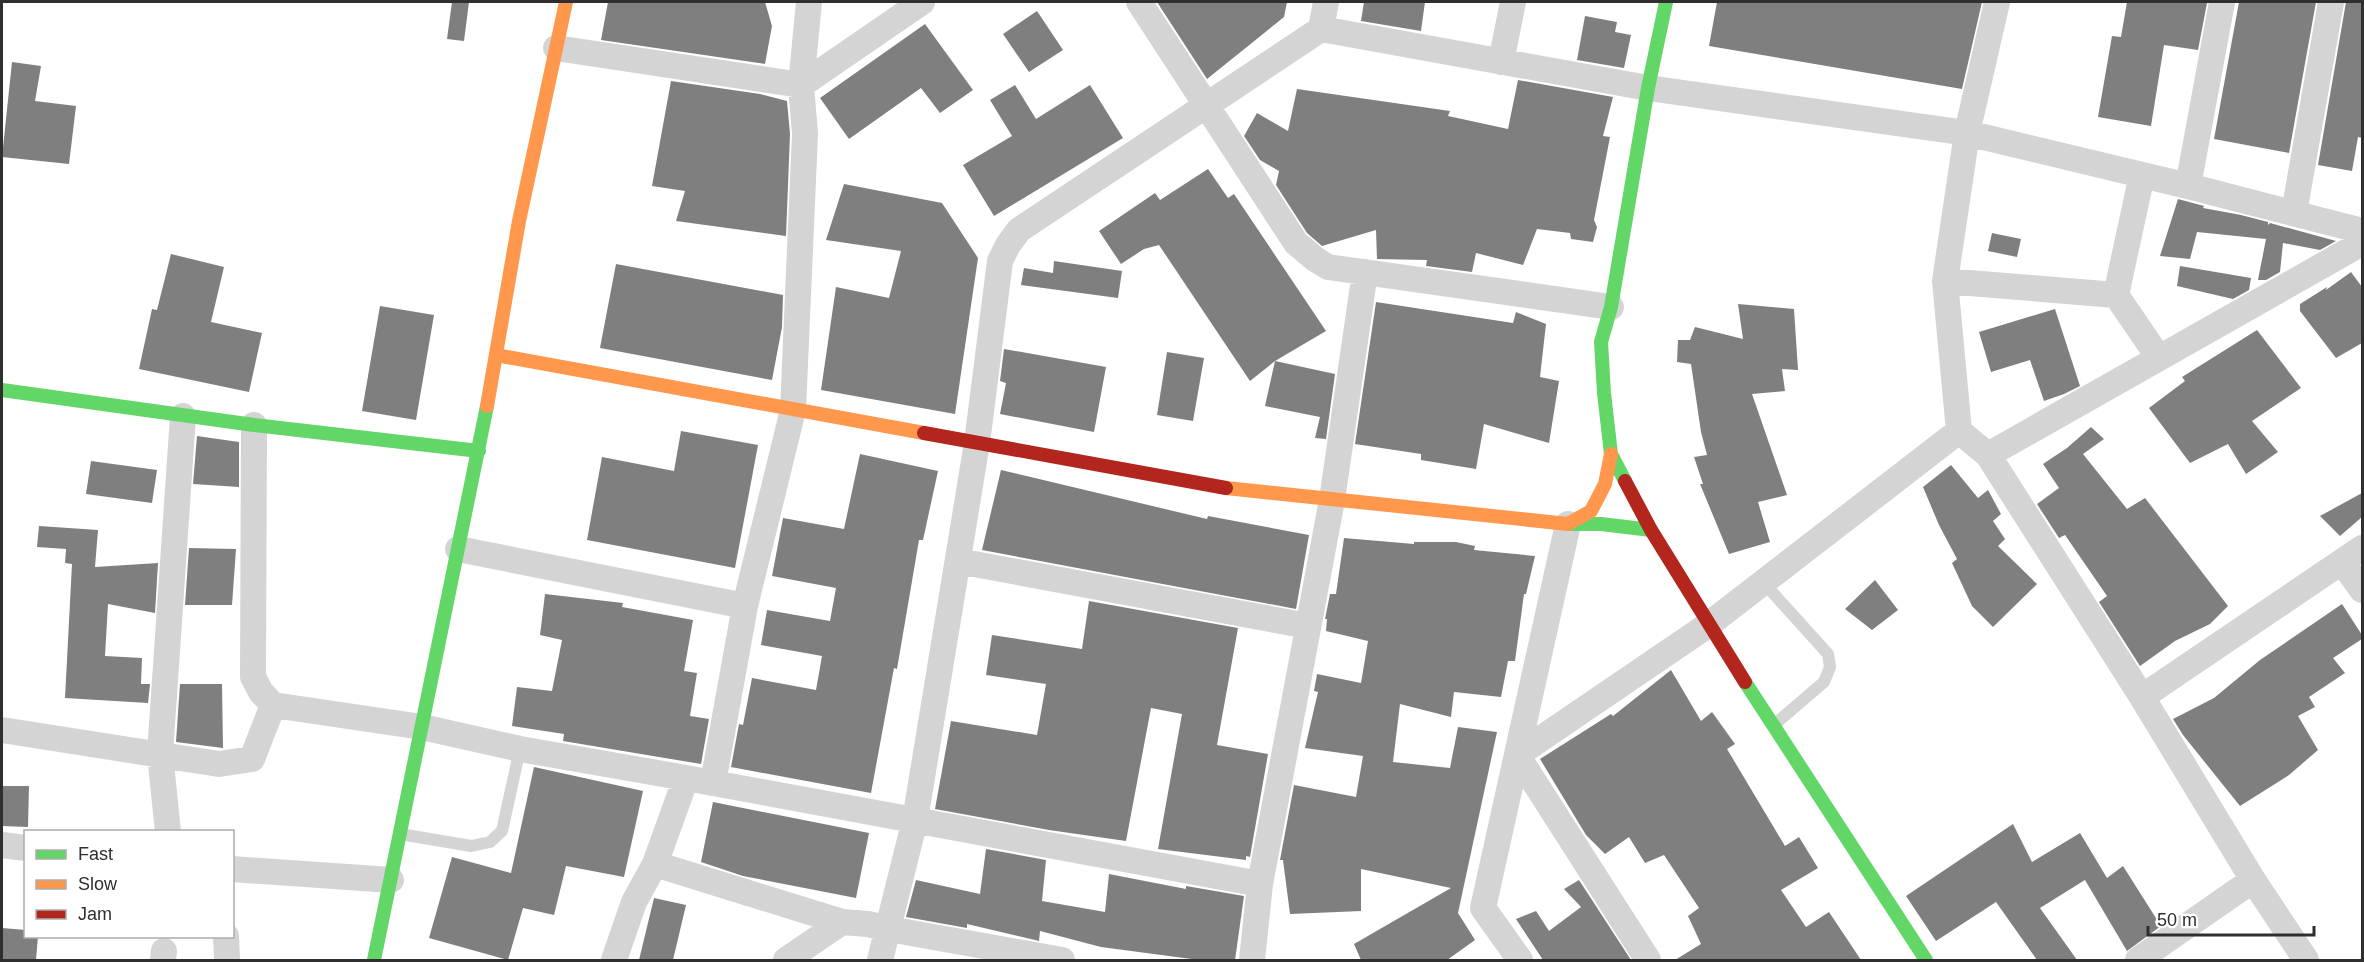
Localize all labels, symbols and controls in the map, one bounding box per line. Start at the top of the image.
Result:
legend [24,830,234,938]
text: Fast [78,844,113,864]
text: Slow [78,874,118,894]
scale bar [2148,899,2314,937]
text: Jam [78,904,112,924]
text: 50 m [2157,910,2197,930]

